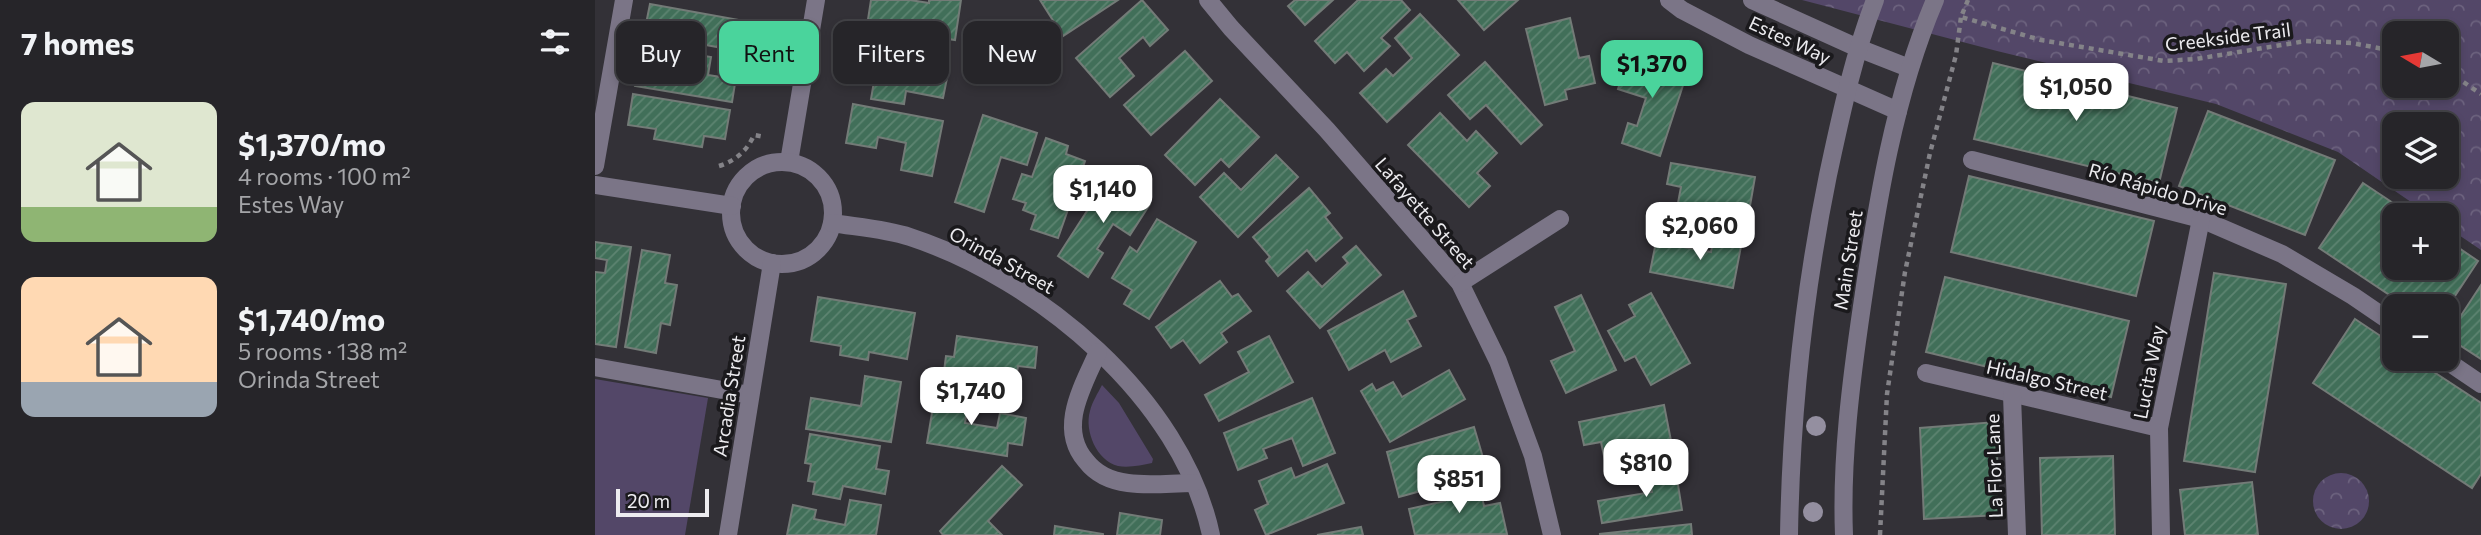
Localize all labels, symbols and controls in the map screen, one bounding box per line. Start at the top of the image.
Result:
street label: Estes Way [1746,11,1835,69]
street label: Creekside Trail [2164,17,2292,56]
chip: Buy [616,21,705,84]
chip: Rent [719,21,819,84]
chip: Filters [833,21,949,84]
chip: New [963,21,1061,84]
north arrow [2382,21,2459,98]
map controls [2382,21,2459,371]
icon: filters [536,23,574,61]
text: 7 homes [21,24,134,61]
pin: $1,370 [1595,41,1709,100]
text: $1,370 [1617,49,1687,77]
pin: $1,050 [2019,64,2133,123]
text: $1,050 [2039,72,2113,100]
button: layers [2382,112,2459,189]
text: $1,370/mo [238,125,386,162]
icon: home [77,130,161,214]
street label: Lafayette Street [1371,152,1480,273]
street label: Río Rápido Drive [2086,158,2230,219]
text: 4 rooms · 100 m² [238,162,411,190]
pin: $1,140 [1046,166,1160,225]
text: $1,140 [1069,174,1137,202]
text: Estes Way [238,190,344,218]
pin: $2,060 [1643,202,1757,262]
button: + [2382,203,2459,280]
street label: Main Street [1828,208,1867,312]
text: $2,060 [1662,211,1738,239]
street label: Orinda Street [945,221,1059,298]
button: − [2382,294,2459,371]
text: $1,740/mo [238,300,385,337]
icon: home [77,305,161,389]
street label: Lucita Way [2128,323,2169,421]
street label: Arcadia Street [708,333,750,458]
text: 5 rooms · 138 m² [238,337,407,365]
street label: Hidalgo Street [1984,354,2110,405]
text: Orinda Street [238,365,380,393]
pin: $1,740 [914,368,1028,427]
text: $1,740 [936,376,1006,404]
street label: La Flor Lane [1980,413,2007,519]
pin: $810 [1605,440,1687,499]
text: $810 [1619,448,1673,476]
pin: $851 [1418,456,1500,515]
text: $851 [1433,464,1485,492]
scale bar [616,486,709,518]
text: 20 m [627,489,670,512]

